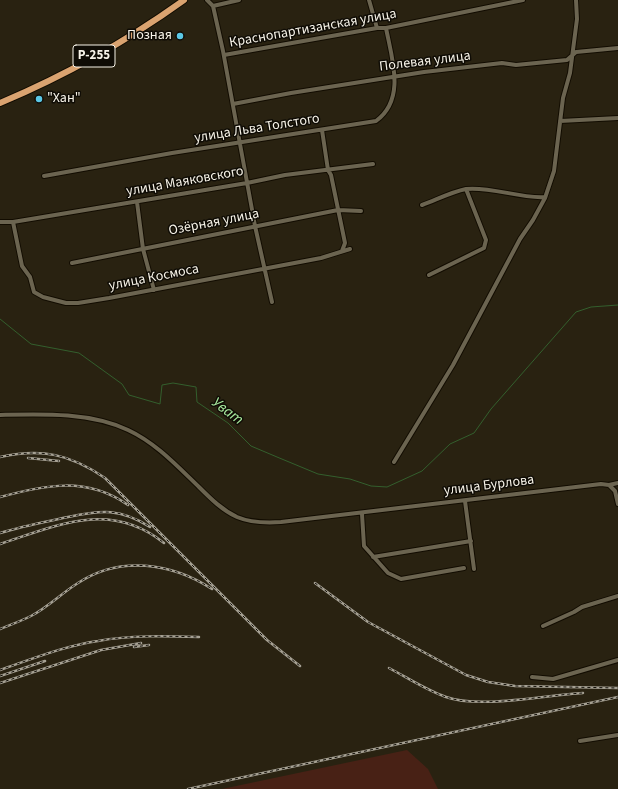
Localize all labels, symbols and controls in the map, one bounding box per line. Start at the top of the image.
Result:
street label: Краснопартизанская улица [228,6,398,52]
place label: Позная [127,28,172,44]
marker: Позная [175,31,185,41]
road number: Р-255 [73,45,115,67]
street label: Полевая улица [378,48,472,76]
place label: "Хан" [47,91,81,107]
marker: "Хан" [34,94,44,104]
street label: улица Льва Толстого [193,111,321,147]
street label: улица Маяковского [125,163,245,201]
street label: Озёрная улица [167,206,261,240]
street label: улица Космоса [108,261,200,295]
water label: Уват [208,394,246,430]
street label: улица Бурлова [443,472,535,500]

